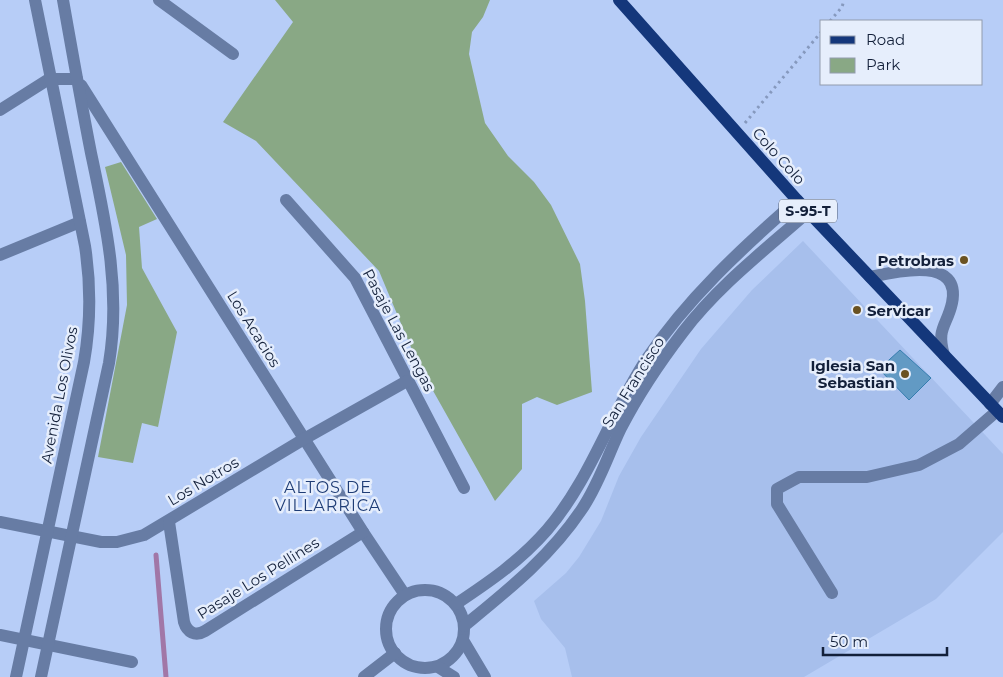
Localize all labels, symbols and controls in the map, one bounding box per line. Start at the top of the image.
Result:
legend [820,20,983,85]
text: Road [866,30,905,49]
text: Park [866,55,900,74]
street label: Colo Colo [748,124,810,188]
road number: S-95-T [779,200,837,222]
place label: Petrobras [878,251,954,270]
marker: Petrobras [958,254,970,266]
street label: Pasaje Las Lengas [359,266,439,394]
street label: Los Acacios [223,287,285,371]
place label: Servicar [867,301,931,320]
marker: Servicar [851,304,863,316]
street label: Avenida Los Olivos [36,325,82,465]
street label: San Francisco [598,333,668,431]
place label: Iglesia San Sebastian [810,356,895,392]
marker: Iglesia San Sebastian [899,368,911,380]
street label: Los Notros [164,452,242,510]
district label: ALTOS DE VILLARRICA [275,478,381,515]
street label: Pasaje Los Pellines [193,533,323,623]
scale bar [823,624,947,656]
text: 50 m [830,632,868,651]

